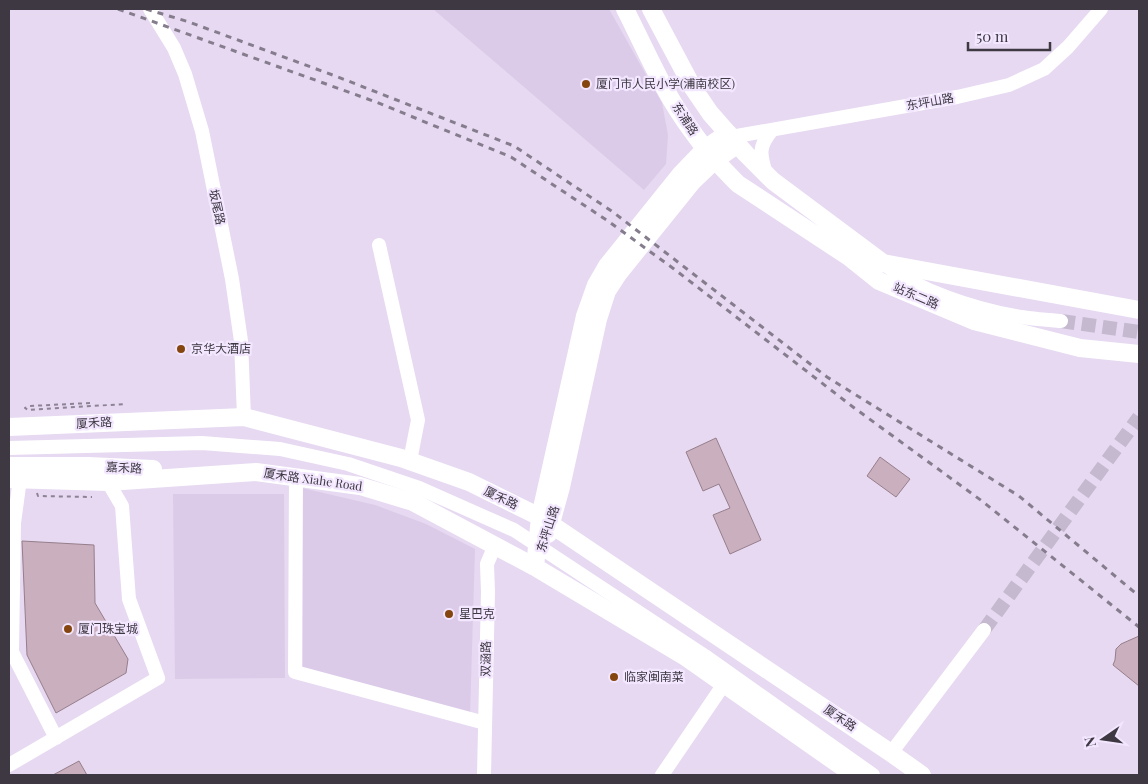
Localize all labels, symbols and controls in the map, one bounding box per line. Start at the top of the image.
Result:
scale bar [968,20,1050,52]
text: 50 m [976,26,1009,46]
place label: 厦门市人民小学(浦南校区) [596,75,735,91]
marker: 厦门市人民小学(浦南校区) [580,78,592,90]
street label: 东坪山路 [905,89,955,113]
street label: 东浦路 [669,99,702,138]
street label: 坂尾路 [206,188,230,226]
street label: 站东二路 [891,278,942,312]
place label: 京华大酒店 [191,340,251,356]
marker: 京华大酒店 [175,343,187,355]
street label: 厦禾路 [76,413,112,431]
street label: 嘉禾路 [106,458,142,476]
street label: 厦禾路 Xiahe Road [263,464,364,494]
street label: 厦禾路 [482,482,521,512]
street label: 东坪山路 [532,503,562,554]
place label: 星巴克 [459,605,495,621]
marker: 星巴克 [443,608,455,620]
place label: 厦门珠宝城 [78,620,138,636]
marker: 厦门珠宝城 [62,623,74,635]
street label: 双涵路 [477,641,493,677]
place label: 临家闽南菜 [624,668,684,684]
marker: 临家闽南菜 [608,671,620,683]
street label: 厦禾路 [821,700,860,734]
north arrow [1078,714,1128,764]
text: N [1079,735,1100,749]

